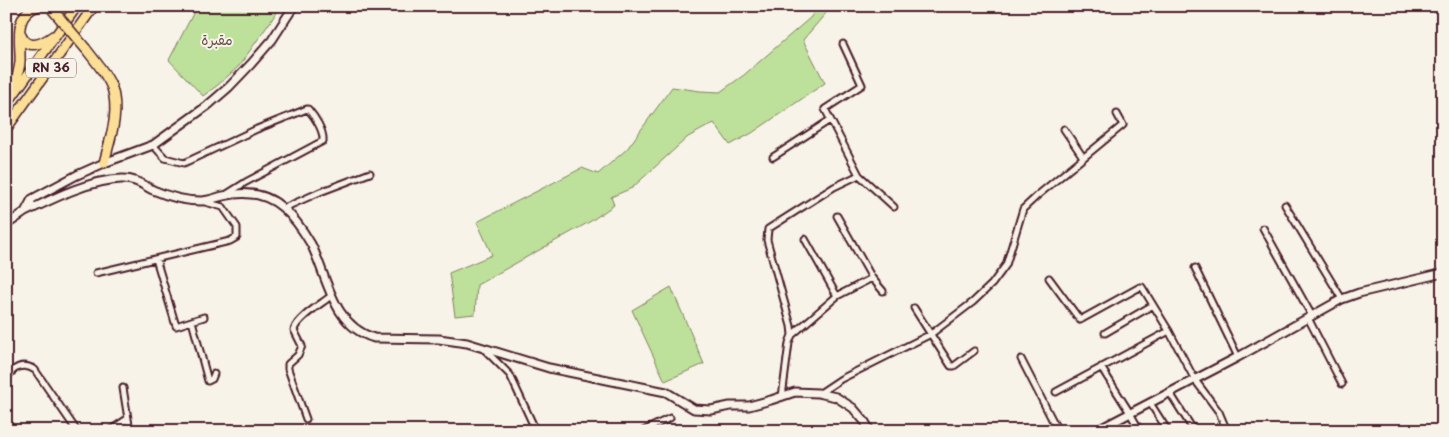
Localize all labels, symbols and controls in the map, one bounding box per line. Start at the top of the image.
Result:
park label: مقبرة [201,29,233,50]
road number: RN 36 [26,58,76,78]

